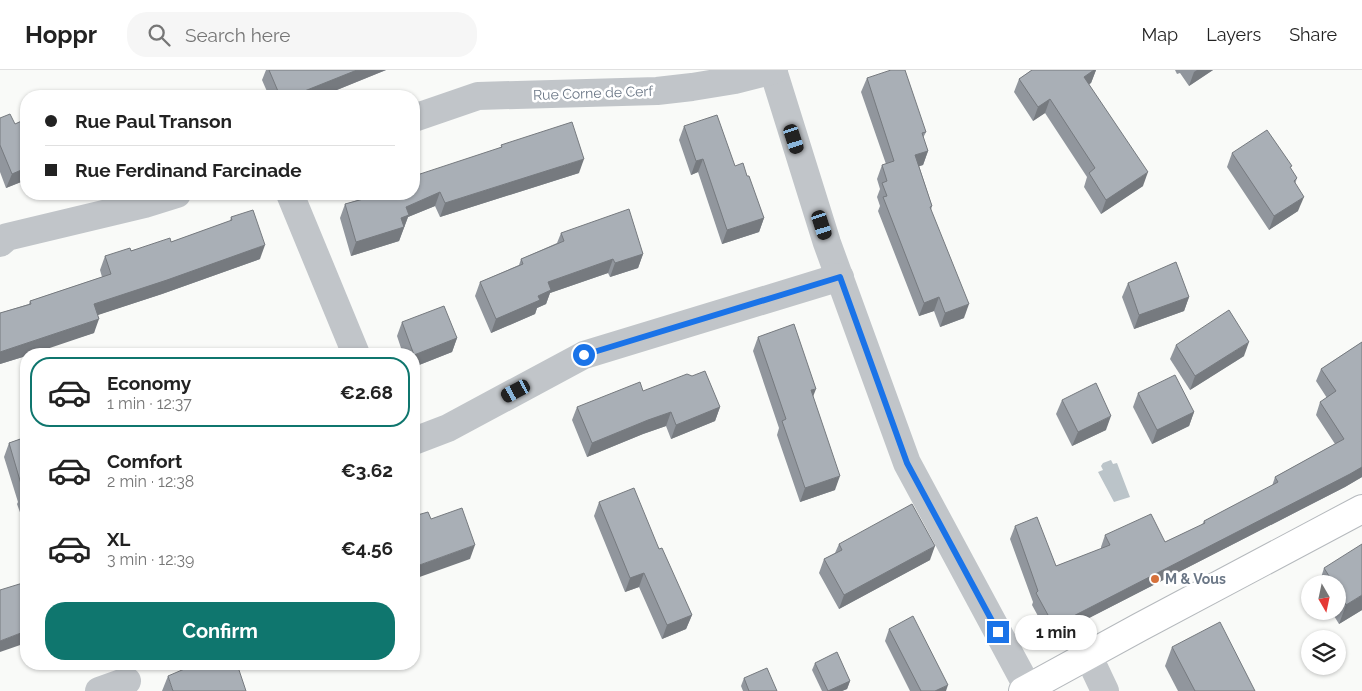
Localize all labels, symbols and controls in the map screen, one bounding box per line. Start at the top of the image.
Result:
search box [127,12,477,57]
text: Hoppr [25,20,97,49]
icon: search [145,21,173,49]
text: Search here [185,24,290,46]
text: Map [1142,24,1178,45]
text: Layers [1206,24,1261,45]
text: Share [1289,24,1337,45]
street label: Rue Corne de Cerf [533,83,655,103]
text: Rue Paul Transon [75,110,232,132]
car [782,122,805,156]
text: Rue Ferdinand Farcinade [75,159,302,181]
car [810,208,833,242]
route start [573,344,595,366]
icon: car [47,370,92,415]
text: Economy [107,372,191,394]
car [499,377,532,405]
text: €2.68 [340,381,393,403]
text: 1 min · 12:37 [107,394,192,413]
icon: car [47,448,92,493]
text: Comfort [107,450,182,472]
text: €3.62 [341,459,393,481]
text: 2 min · 12:38 [107,472,194,491]
icon: car [47,526,92,571]
text: XL [107,528,130,550]
text: €4.56 [341,537,393,559]
text: 3 min · 12:39 [107,550,194,569]
place label: M & Vous [1165,571,1226,587]
marker: M & Vous [1149,573,1161,585]
north arrow [1301,575,1346,620]
map controls [1301,575,1346,675]
button: Confirm [45,602,395,660]
callout: 1 min [1016,614,1098,650]
route end [987,621,1009,643]
text: 1 min [1036,623,1076,642]
button: layers [1301,630,1346,675]

